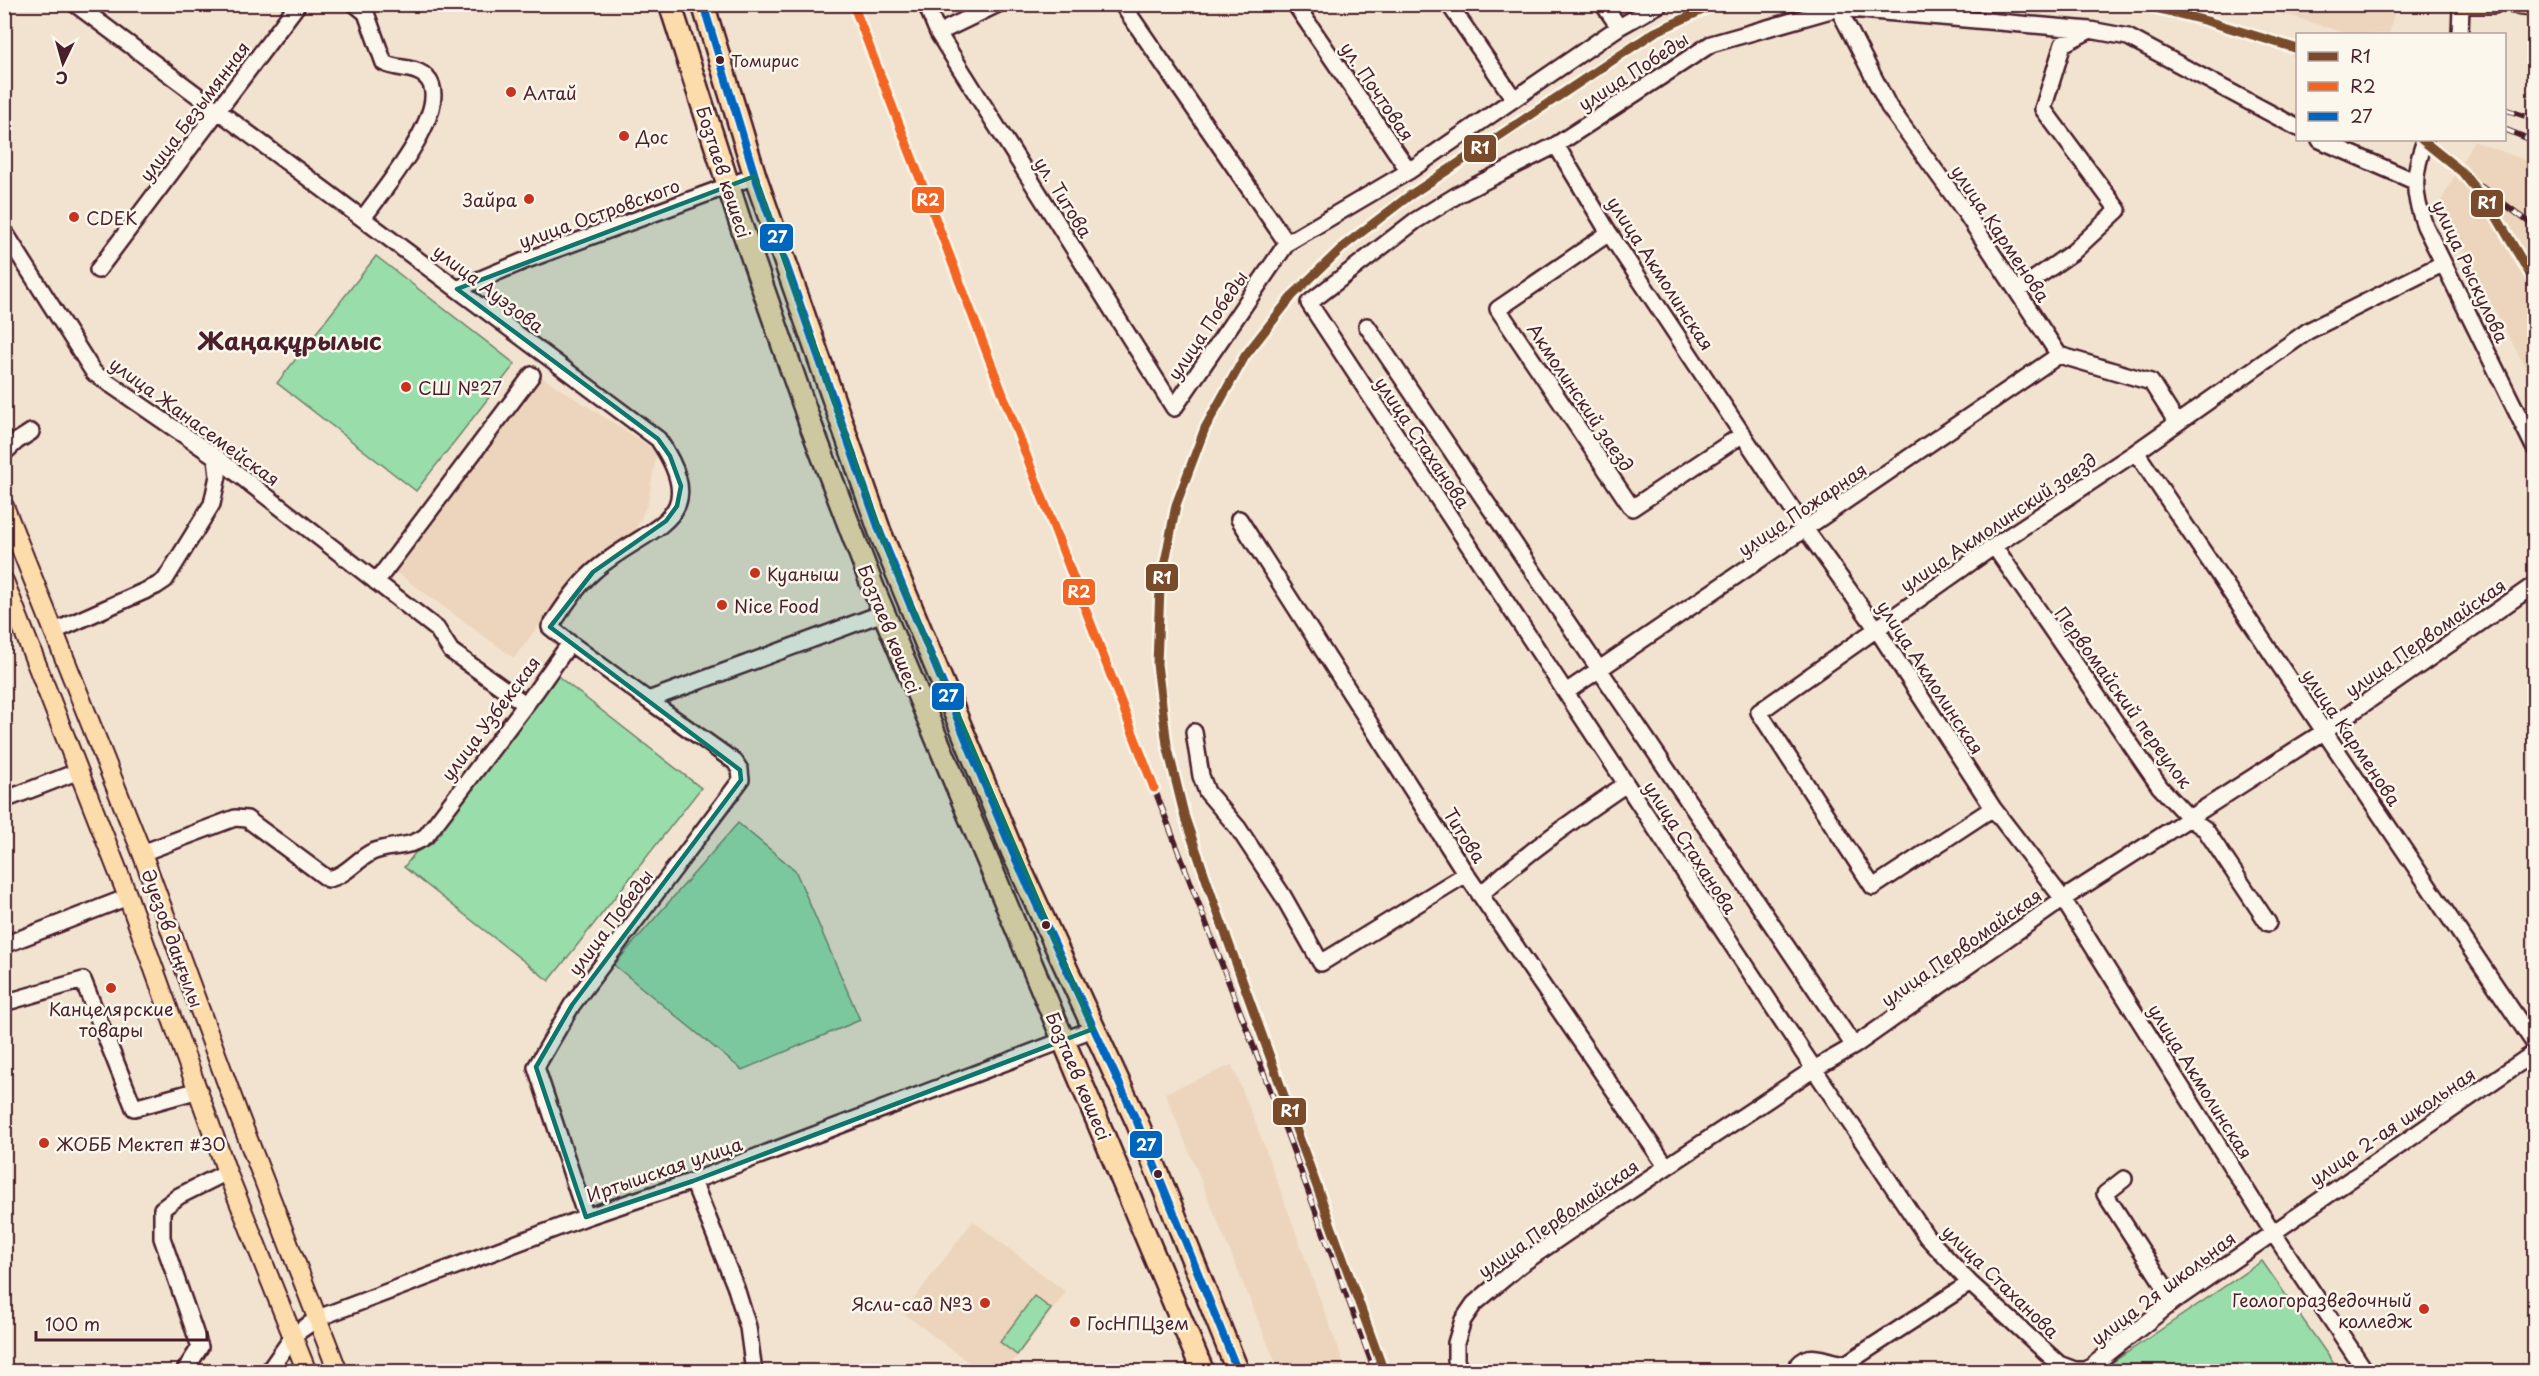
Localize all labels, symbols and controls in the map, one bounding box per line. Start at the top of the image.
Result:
street label: улица Победы [1572,25,1694,117]
north arrow [33,33,93,93]
legend [2296,33,2506,141]
street label: улица Безымянная [132,35,256,187]
street label: ул. Почтовая [1335,36,1421,146]
text: R1 [2350,42,2371,69]
place label: Томирис [731,48,799,72]
marker: Томирис [714,54,726,66]
text: С [55,66,69,91]
text: R2 [2350,72,2376,99]
place label: Алтай [523,79,577,106]
marker: Алтай [504,85,518,99]
text: 27 [2350,102,2372,129]
street label: Бозтаев көшесі [690,103,758,241]
place label: Дос [635,123,668,150]
marker: Дос [617,129,631,143]
line badge: R1 [1463,134,1497,163]
text: R1 [1471,135,1490,159]
street label: ул. Титова [1028,151,1100,243]
street label: улица Карменова [1945,159,2057,308]
street label: улица Островского [515,171,683,255]
place label: Зайра [463,186,518,213]
line badge: R2 [911,186,945,214]
text: R2 [917,187,939,211]
line badge: R1 [2470,189,2504,218]
text: R1 [2478,190,2497,214]
street label: улица Акмолинская [1601,191,1721,355]
marker: Зайра [522,192,536,206]
street label: улица Рыскулова [2426,195,2516,348]
place label: CDEK [86,204,138,231]
marker: CDEK [67,210,81,224]
line badge: 27 [759,223,794,252]
text: 27 [767,224,788,248]
street label: улица Ауэзова [428,237,551,339]
street label: улица Победы [1160,265,1254,385]
street label: Акмолинский заезд [1521,317,1641,477]
district label: Жаңақұрылыс [197,322,382,358]
street label: улица Жанасемейская [104,350,286,492]
street label: улица Стаханова [1369,371,1478,514]
place label: СШ №27 [418,374,502,401]
marker: СШ №27 [399,380,413,394]
street label: улица Акмолинский заезд [1894,446,2102,598]
street label: улица Пожарная [1732,456,1872,562]
place label: Куаныш [767,560,839,587]
street label: Бозтаев көшесі [852,560,928,698]
line badge: R1 [1145,563,1179,592]
text: R1 [1153,565,1172,589]
marker: Куаныш [748,566,762,580]
street label: улица Первомайская [2339,571,2511,703]
line badge: R2 [1062,578,1096,606]
text: R2 [1068,579,1090,603]
place label: Nice Food [734,592,819,619]
street label: улица Акмолинская [1871,595,1991,759]
marker: Nice Food [715,598,729,612]
street label: Первомайский переулок [2049,601,2199,794]
street label: улица Узбекская [434,650,546,786]
street label: улица Карменова [2296,663,2408,812]
line badge: 27 [931,682,965,711]
text: 27 [938,683,959,707]
street label: улица Стаханова [1638,775,1745,920]
street label: Титова [1437,802,1493,869]
street label: улица Победы [561,863,659,981]
street label: Әуезов даңғылы [135,865,211,1011]
street label: улица Первомайская [1875,881,2047,1013]
unlabelled marker [1040,919,1052,931]
marker: Канцелярские товары [104,981,118,995]
place label: Канцелярские товары [49,995,173,1043]
street label: улица Акмолинская [2142,998,2260,1164]
street label: Бозтаев көшесі [1040,1008,1118,1144]
street label: улица 2-ая школьная [2304,1060,2480,1192]
line badge: R1 [1272,1097,1307,1126]
text: R1 [1281,1098,1300,1122]
street label: Иртышская улица [582,1129,746,1208]
place label: ЖОББ Мектеп #30 [56,1130,226,1157]
line badge: 27 [1129,1130,1163,1159]
text: 27 [1136,1132,1157,1156]
marker: ЖОББ Мектеп #30 [37,1136,51,1150]
street label: улица Первомайская [1472,1152,1644,1284]
unlabelled marker [1152,1168,1164,1180]
street label: улица Стаханова [1936,1218,2066,1345]
street label: улица 2я школьная [2085,1224,2241,1352]
place label: Геологоразведочный колледж [2232,1286,2412,1334]
place label: Ясли-сад №3 [852,1290,973,1317]
marker: Ясли-сад №3 [978,1296,992,1310]
marker: Геологоразведочный колледж [2417,1302,2431,1316]
scale bar [36,1304,207,1342]
place label: ГосНПЦзем [1087,1309,1189,1336]
text: 100 m [45,1310,100,1337]
marker: ГосНПЦзем [1068,1315,1082,1329]

